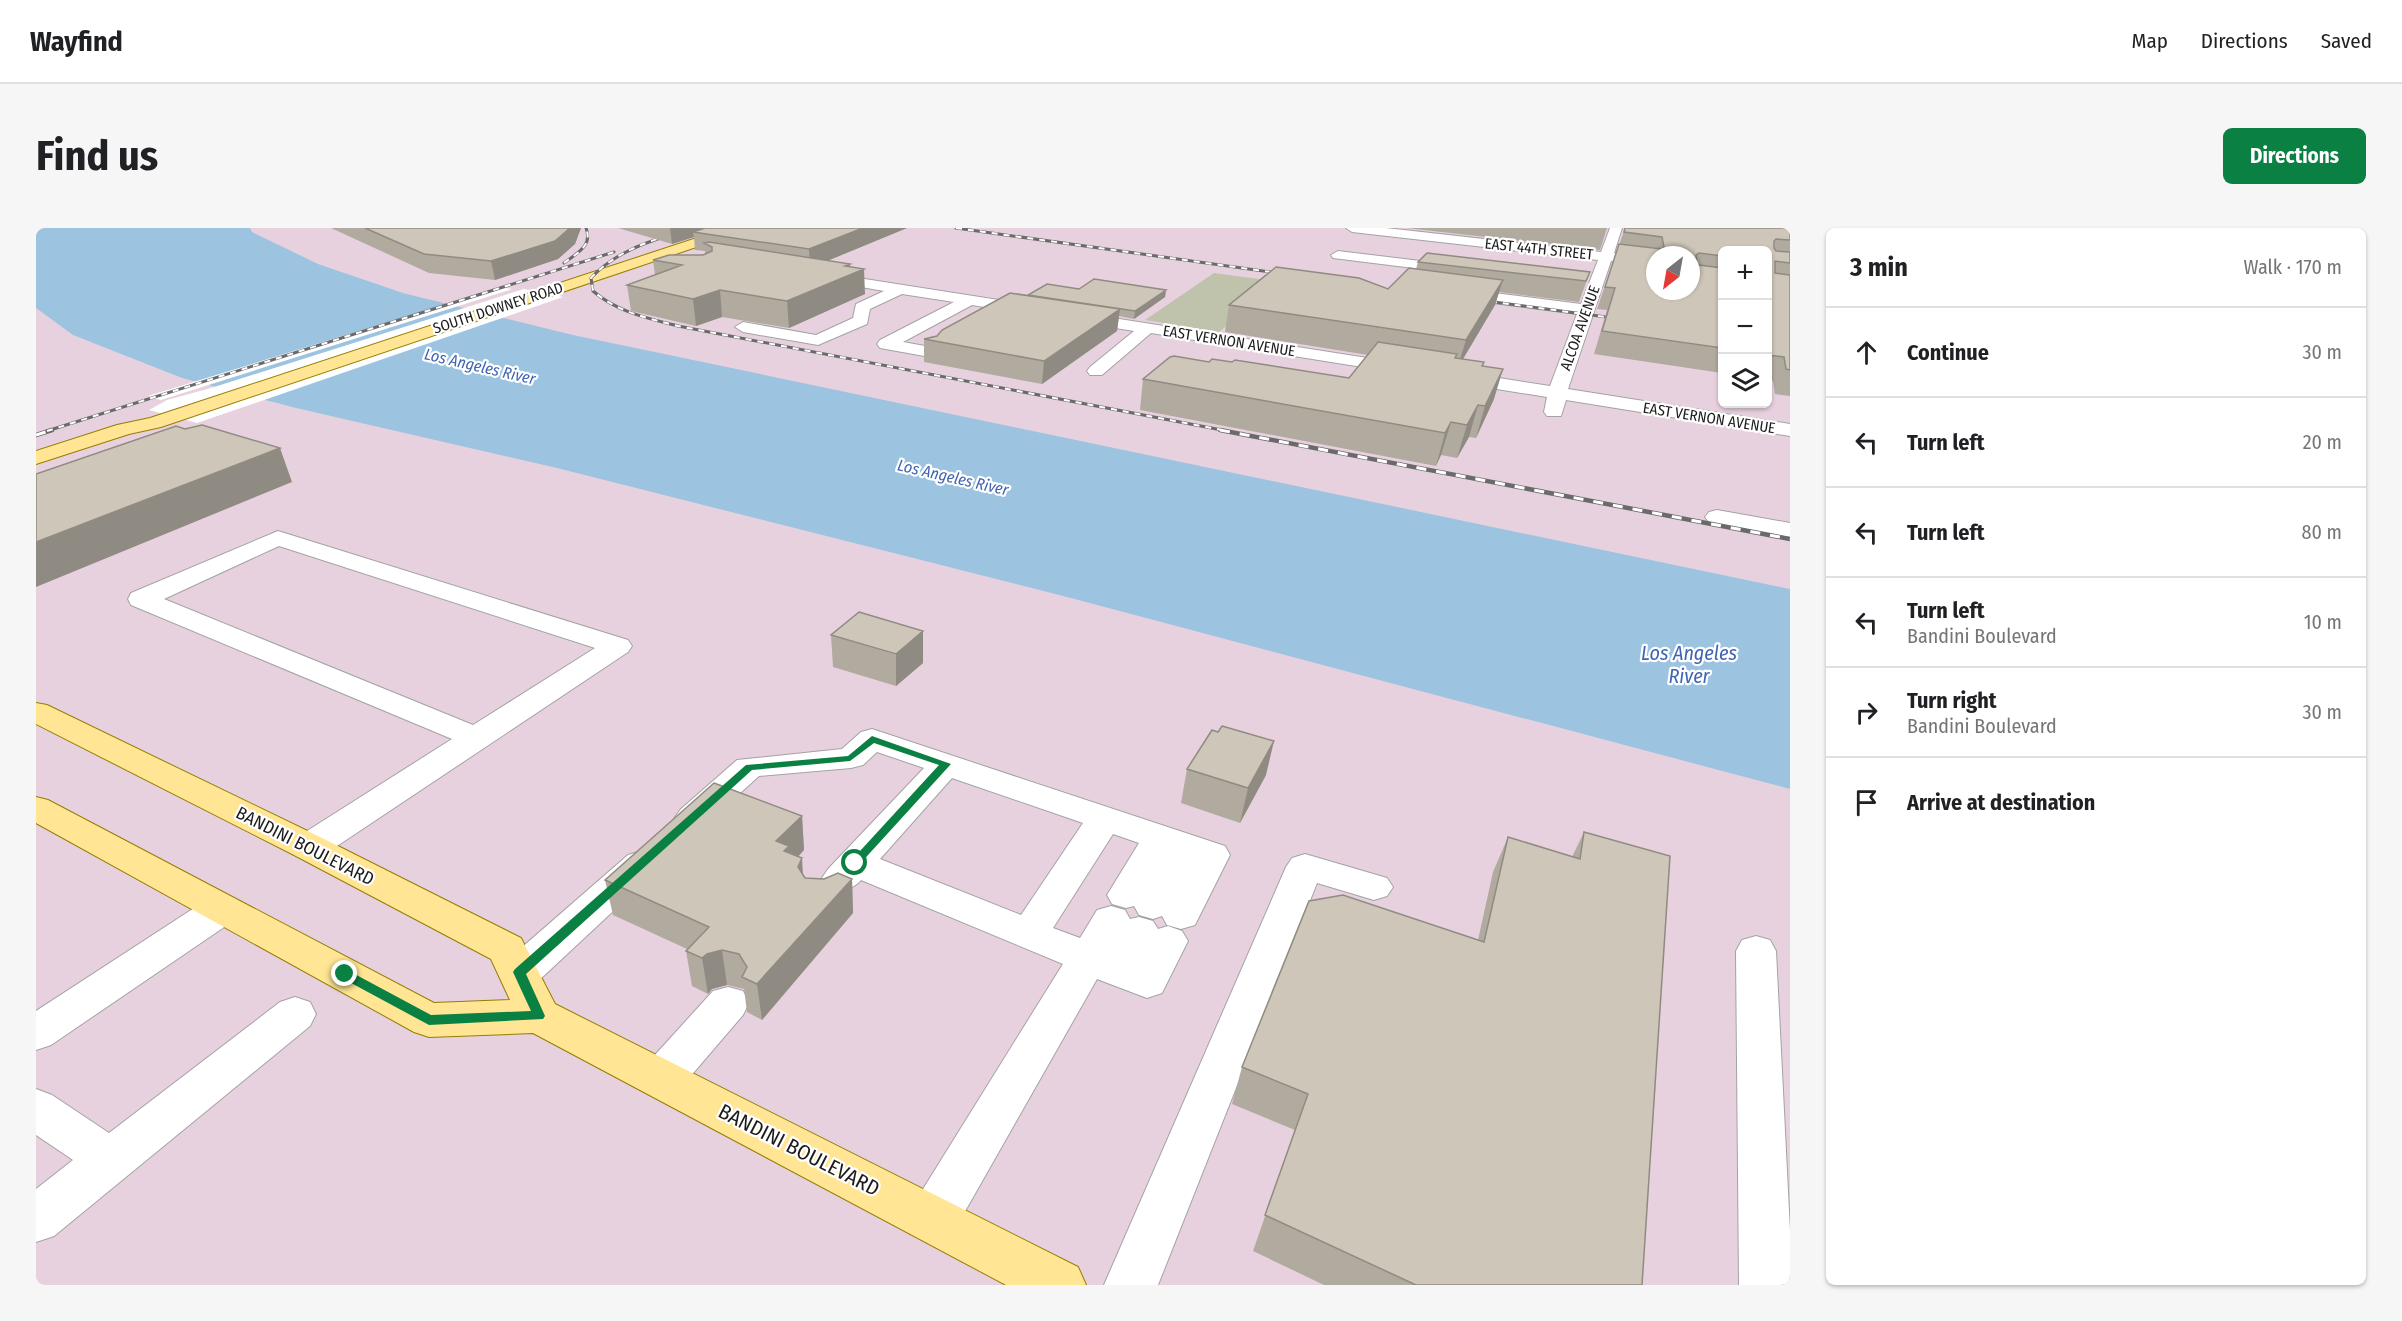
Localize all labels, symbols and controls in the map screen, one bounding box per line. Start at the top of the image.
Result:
text: Wayfind [30,25,123,58]
text: Map [2131,28,2168,54]
text: Directions [2201,28,2288,54]
text: Saved [2321,28,2372,54]
button: Directions [2223,128,2366,184]
text: Find us [36,131,158,181]
street label: EAST 44TH STREET [1484,234,1594,264]
north arrow [1646,246,1700,300]
map controls [1718,246,1772,408]
button: + [1718,246,1772,300]
text: 3 min [1850,252,1908,283]
text: Walk · 170 m [2244,255,2342,279]
street label: SOUTH DOWNEY ROAD [431,278,565,338]
street label: ALCOA AVENUE [1556,283,1604,373]
button: − [1718,300,1772,354]
street label: EAST VERNON AVENUE [1162,322,1296,360]
icon: ahead [1850,336,1883,369]
text: Continue [1907,339,1989,366]
text: 30 m [2302,340,2342,364]
water label: Los Angeles River [423,345,538,389]
button: layers [1718,354,1772,408]
street label: EAST VERNON AVENUE [1642,399,1776,437]
icon: left [1850,426,1883,459]
text: Turn left [1907,429,1985,456]
text: 20 m [2303,430,2342,454]
water label: Los Angeles River [896,456,1011,500]
icon: left [1850,516,1883,549]
text: Turn left [1907,519,1985,546]
text: 80 m [2302,520,2342,544]
text: Turn left [1907,597,1985,624]
icon: left [1850,606,1883,639]
text: 10 m [2304,610,2342,634]
text: Bandini Boulevard [1907,624,2057,648]
water label: Los Angeles River [1641,641,1737,688]
text: Turn right [1907,687,1996,714]
icon: right [1850,696,1883,729]
text: 30 m [2302,700,2342,724]
text: Bandini Boulevard [1907,714,2057,738]
icon: arrive [1850,786,1883,819]
text: Arrive at destination [1907,789,2095,816]
street label: BANDINI BOULEVARD [232,802,378,890]
route start [841,849,867,875]
route end [331,960,357,986]
street label: BANDINI BOULEVARD [714,1098,884,1202]

